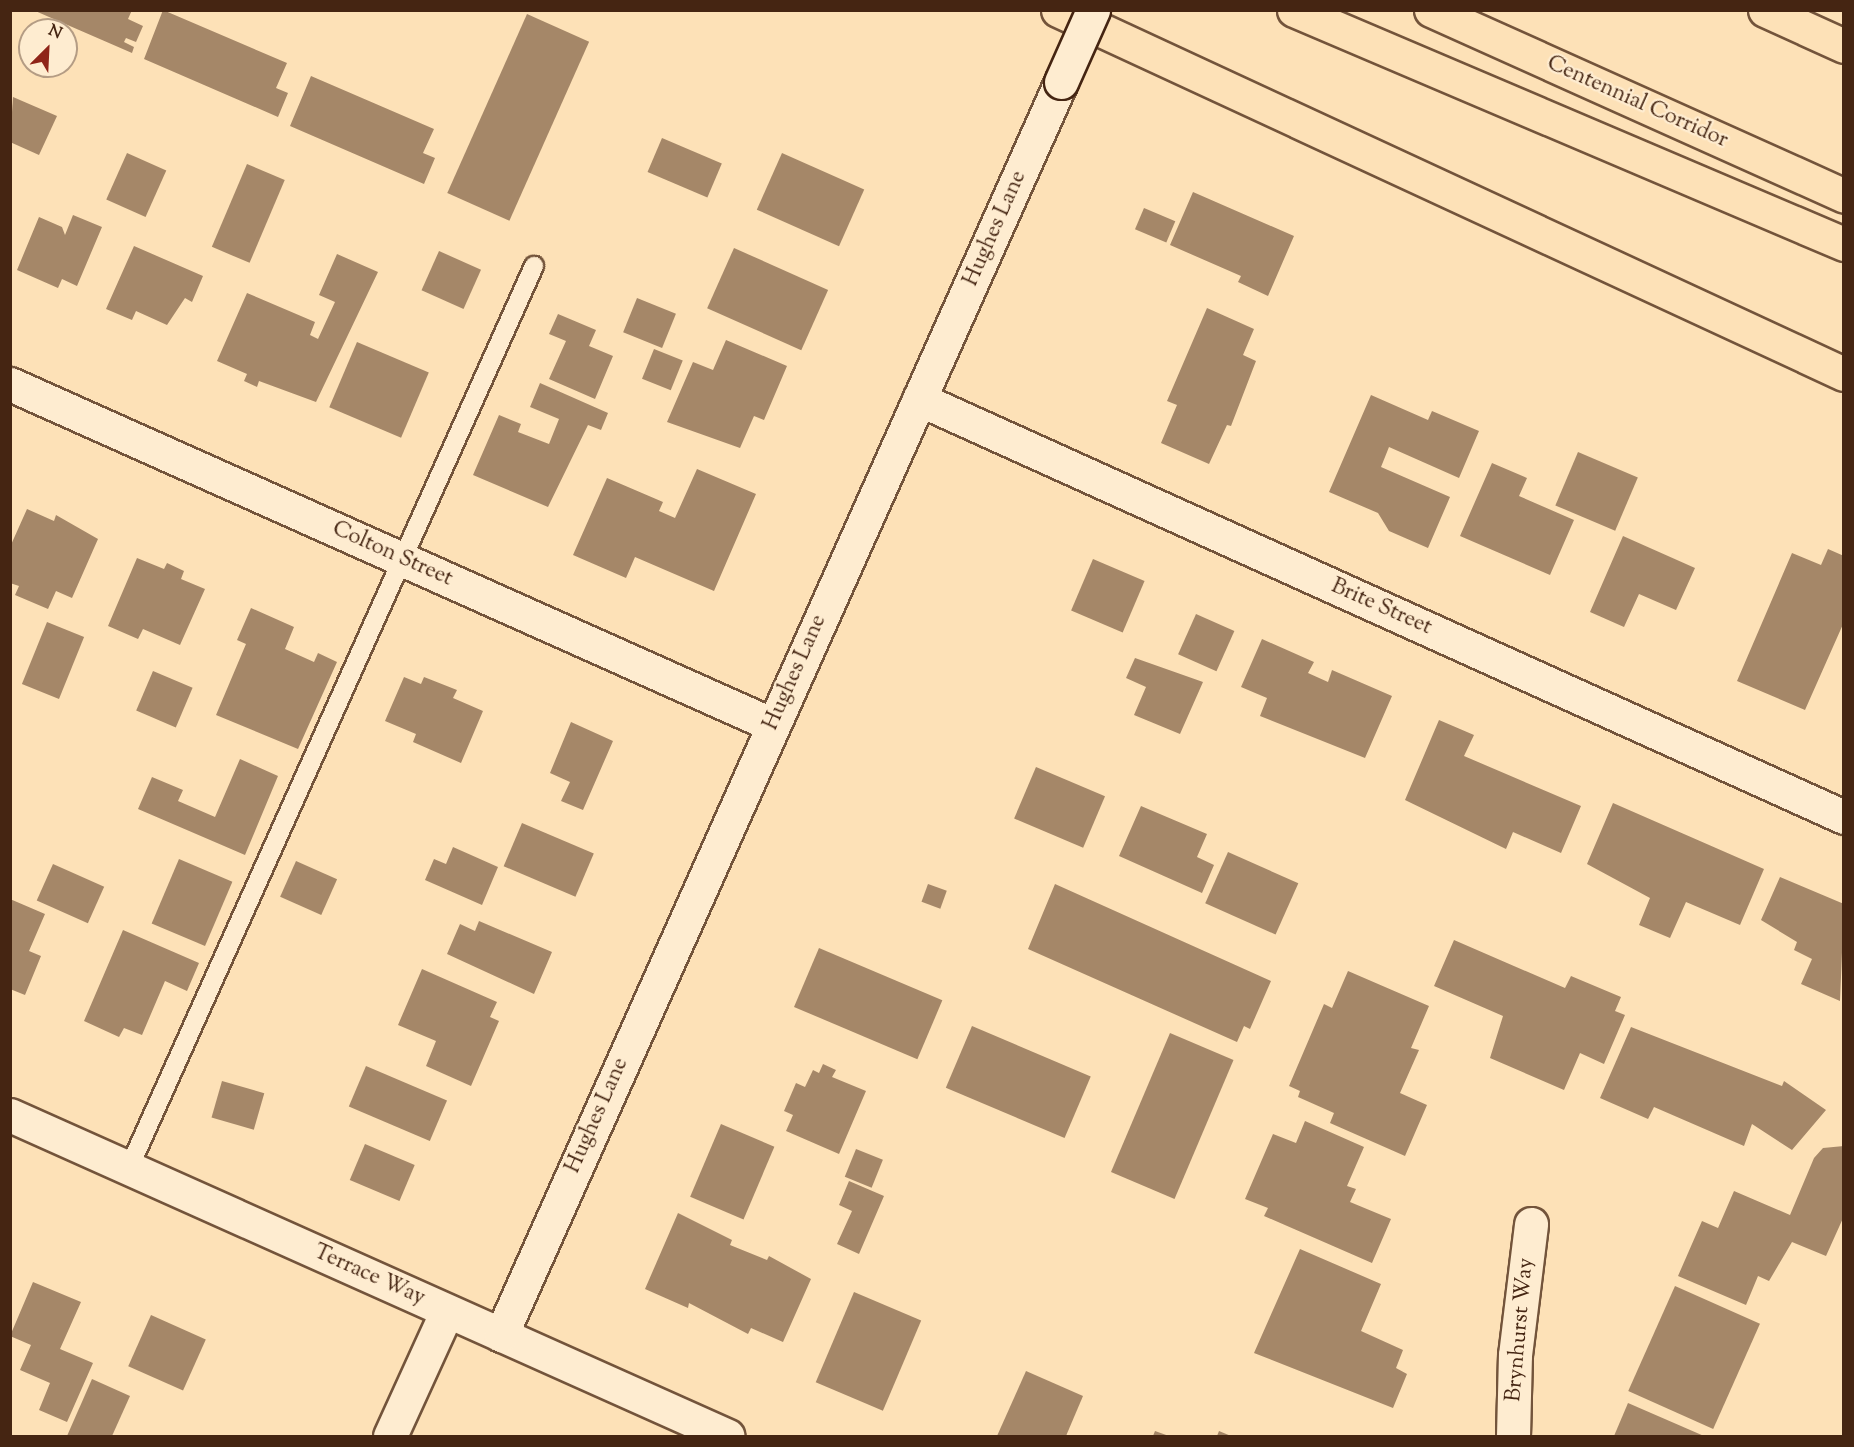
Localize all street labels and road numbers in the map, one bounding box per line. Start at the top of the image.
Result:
street label: Centennial Corridor [1542,51,1732,155]
street label: Hughes Lane [959,167,1033,291]
street label: Colton Street [328,517,456,593]
street label: Brite Street [1327,574,1435,642]
street label: Hughes Lane [759,611,833,735]
street label: Hughes Lane [561,1054,635,1178]
street label: Terrace Way [309,1240,429,1312]
street label: Brynhurst Way [1502,1257,1540,1403]

